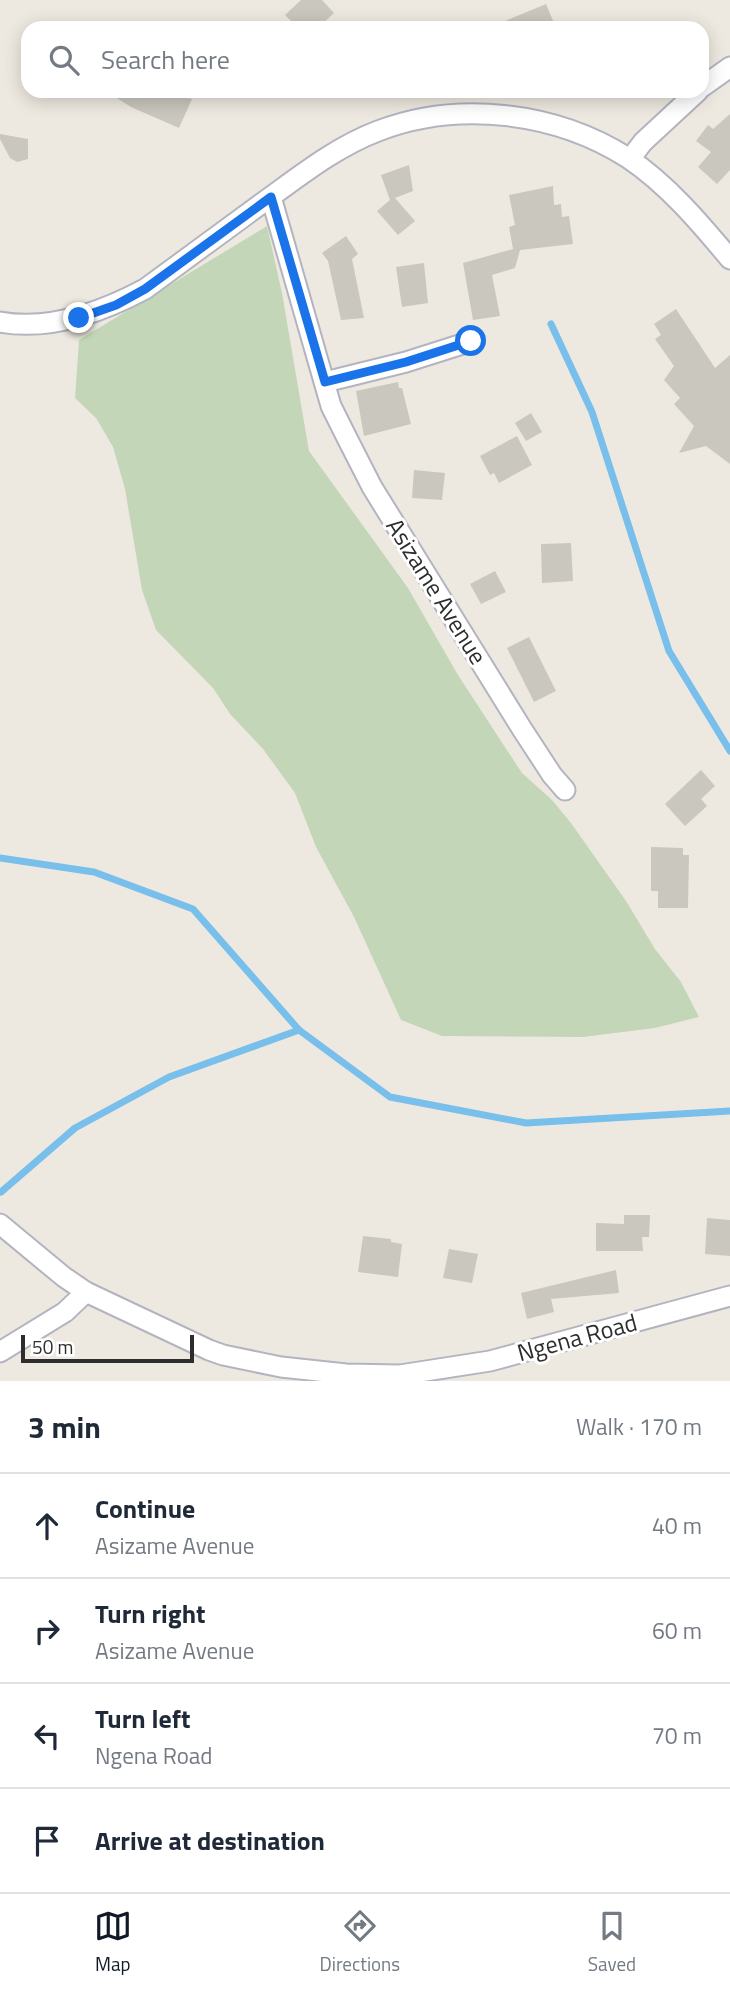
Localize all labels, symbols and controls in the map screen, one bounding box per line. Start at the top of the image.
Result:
search box [21,21,709,98]
text: Search here [101,40,230,79]
icon: search [45,41,83,79]
route end [63,302,94,333]
route start [455,325,486,356]
street label: Asizame Avenue [378,511,496,671]
street label: Ngena Road [513,1304,641,1370]
scale bar [21,1332,194,1364]
text: 50 m [32,1332,73,1361]
text: 3 min [28,1404,101,1450]
text: Walk · 170 m [576,1409,702,1444]
text: Continue [95,1489,195,1528]
icon: ahead [28,1507,66,1545]
text: 40 m [652,1508,702,1543]
text: Asizame Avenue [95,1528,254,1563]
text: Turn right [95,1594,206,1633]
icon: right [28,1612,66,1650]
text: 60 m [652,1613,702,1648]
text: Asizame Avenue [95,1633,254,1668]
text: Turn left [95,1699,190,1738]
icon: left [28,1717,66,1755]
text: 70 m [652,1718,702,1753]
text: Ngena Road [95,1738,212,1773]
text: Arrive at destination [95,1821,325,1860]
icon: arrive [28,1822,66,1860]
tab: Map [94,1907,132,1978]
tab: Directions [320,1907,400,1978]
tab: Saved [588,1907,636,1978]

